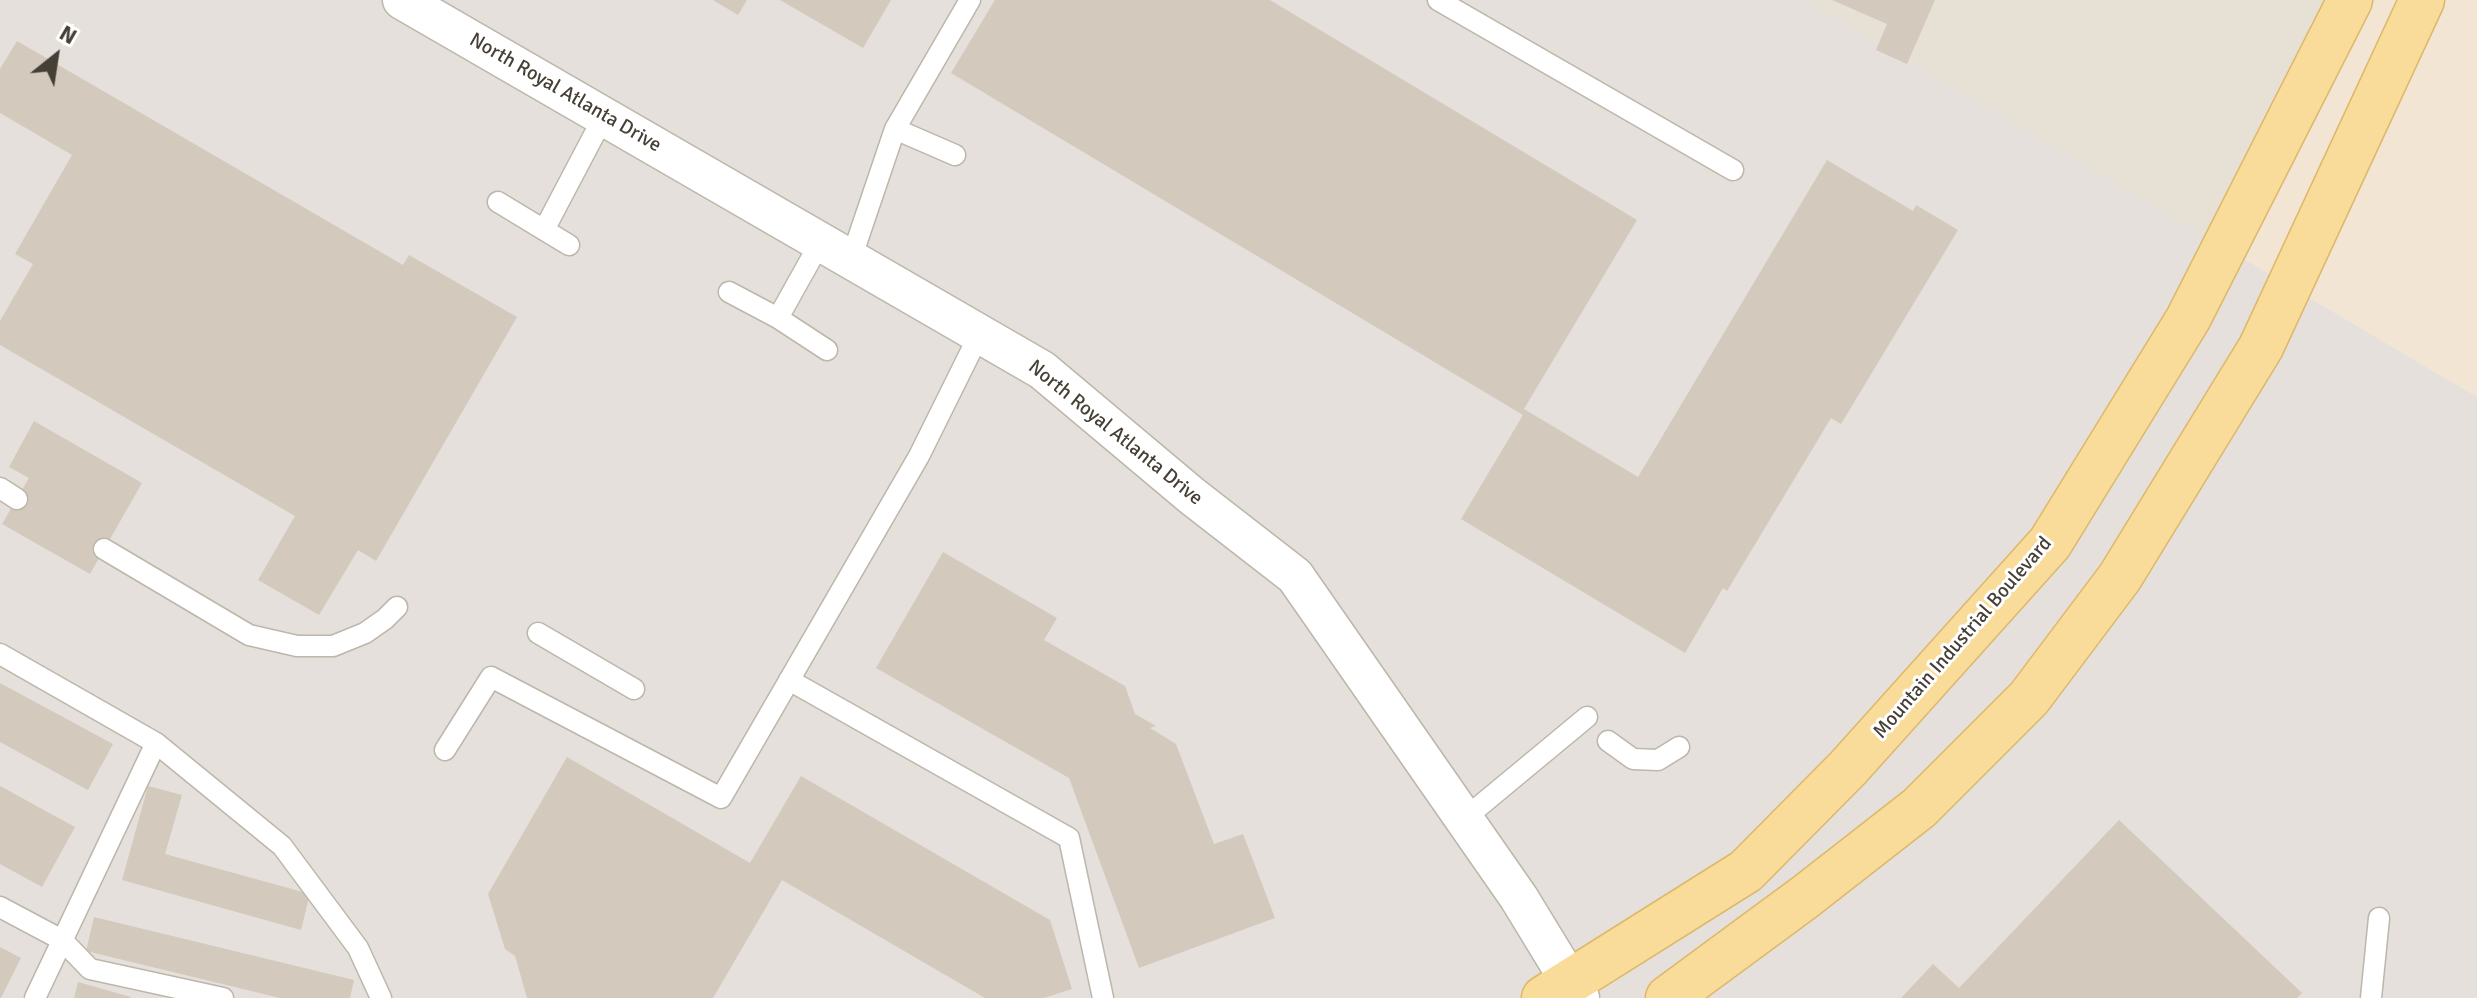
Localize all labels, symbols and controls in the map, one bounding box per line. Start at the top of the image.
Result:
north arrow [16,16,96,96]
text: N [55,19,82,50]
street label: North Royal Atlanta Drive [465,28,665,158]
street label: North Royal Atlanta Drive [1023,355,1207,511]
street label: Mountain Industrial Boulevard [1869,532,2057,744]

